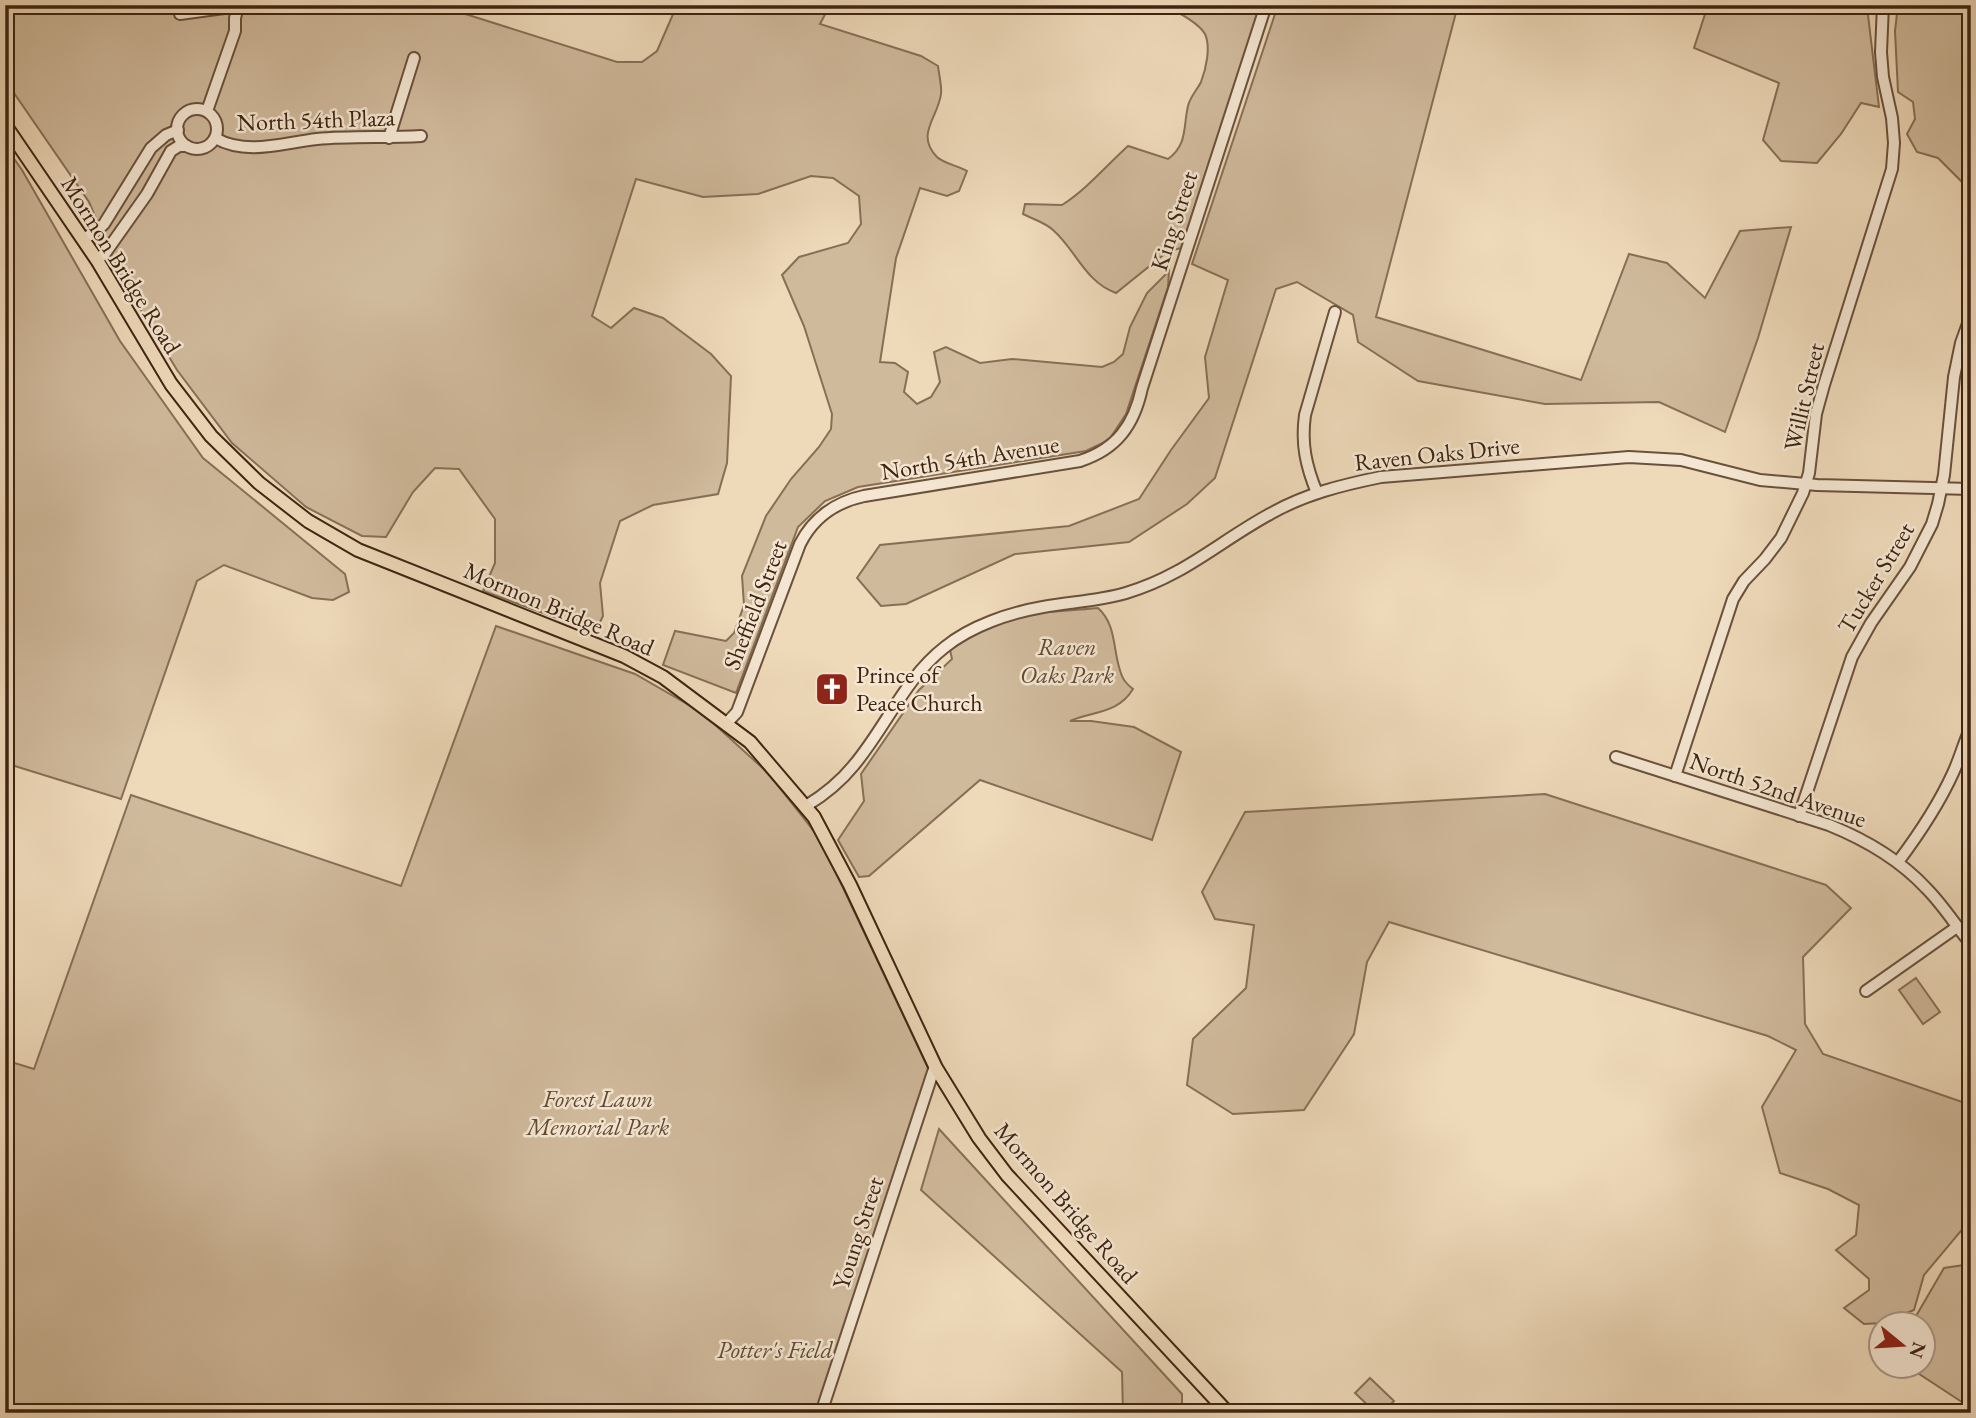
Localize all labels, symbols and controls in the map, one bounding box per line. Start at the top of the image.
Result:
street label: North 54th Plaza [236,101,396,138]
street label: King Street [1143,167,1204,275]
street label: Mormon Bridge Road [54,170,189,360]
street label: Willit Street [1776,339,1831,454]
street label: North 54th Avenue [878,428,1061,487]
street label: Raven Oaks Drive [1353,429,1521,478]
street label: Tucker Street [1830,516,1921,639]
street label: Sheffield Street [716,535,794,674]
street label: Mormon Bridge Road [459,554,660,663]
park label: Raven Oaks Park [1020,631,1114,690]
place label: Prince of Peace Church [856,659,983,718]
church icon: Prince of Peace Church [813,670,851,708]
street label: North 52nd Avenue [1686,745,1871,834]
park label: Forest Lawn Memorial Park [525,1083,670,1142]
street label: Mormon Bridge Road [988,1116,1146,1290]
street label: Young Street [825,1172,890,1293]
north arrow [1868,1310,1938,1380]
park label: Potter's Field [717,1334,834,1365]
text: N [1903,1339,1932,1362]

